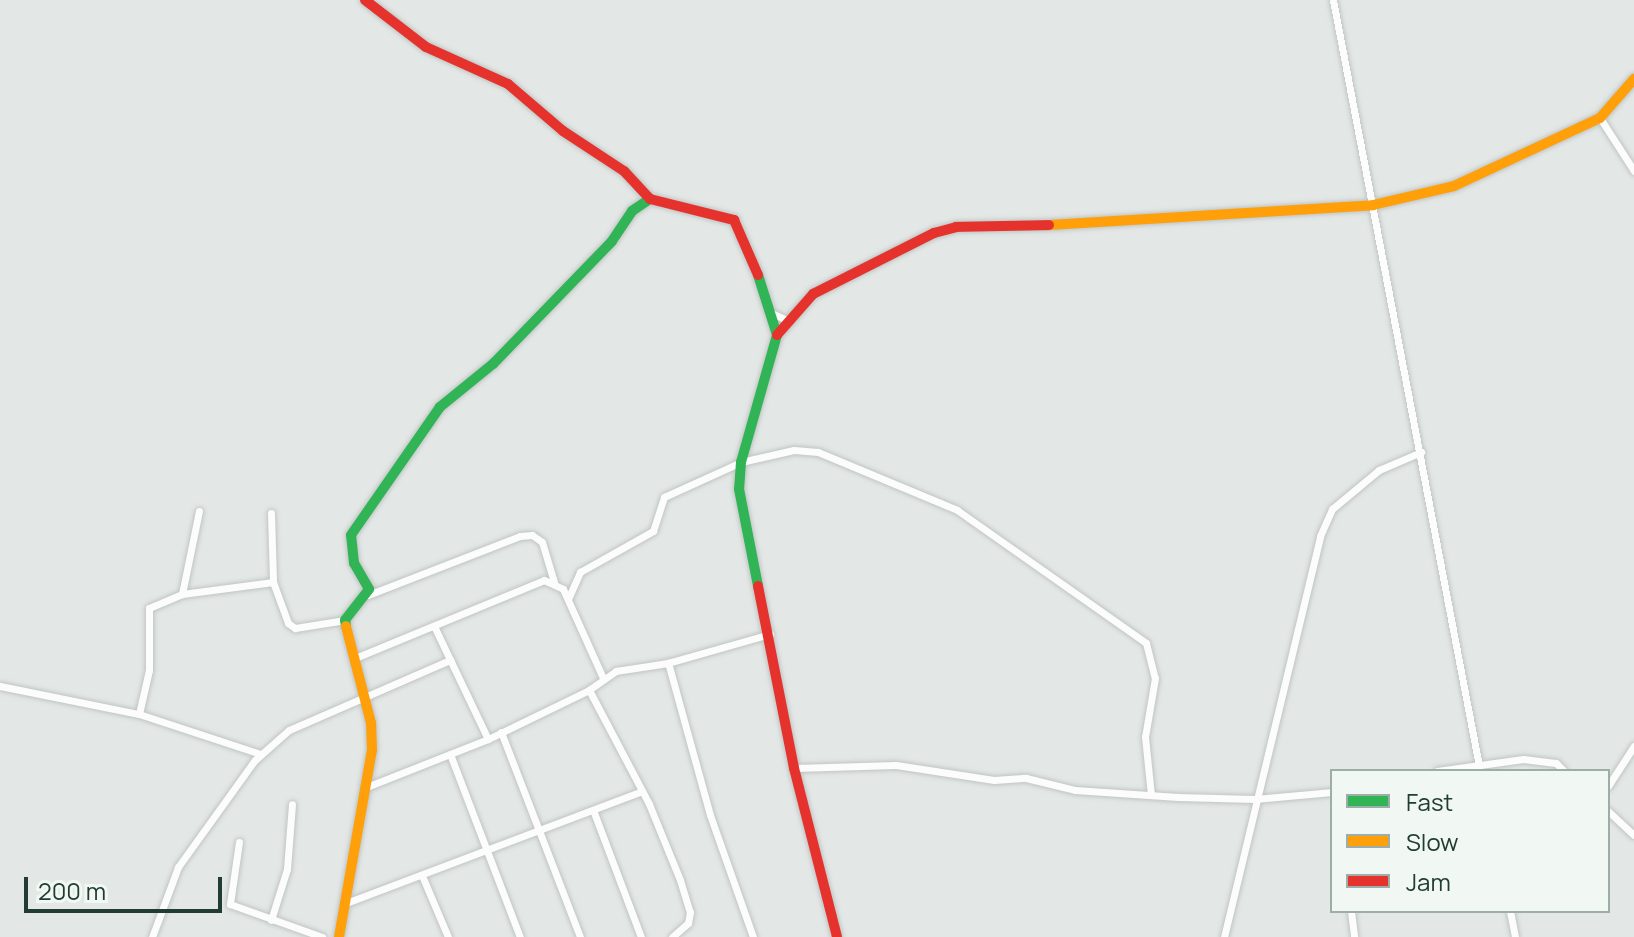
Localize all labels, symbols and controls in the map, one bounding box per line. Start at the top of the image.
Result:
legend [1330,769,1610,913]
text: Fast [1406,785,1453,818]
text: Slow [1406,825,1459,858]
scale bar [28,861,226,911]
text: Jam [1406,865,1451,898]
text: 200 m [38,874,106,907]

